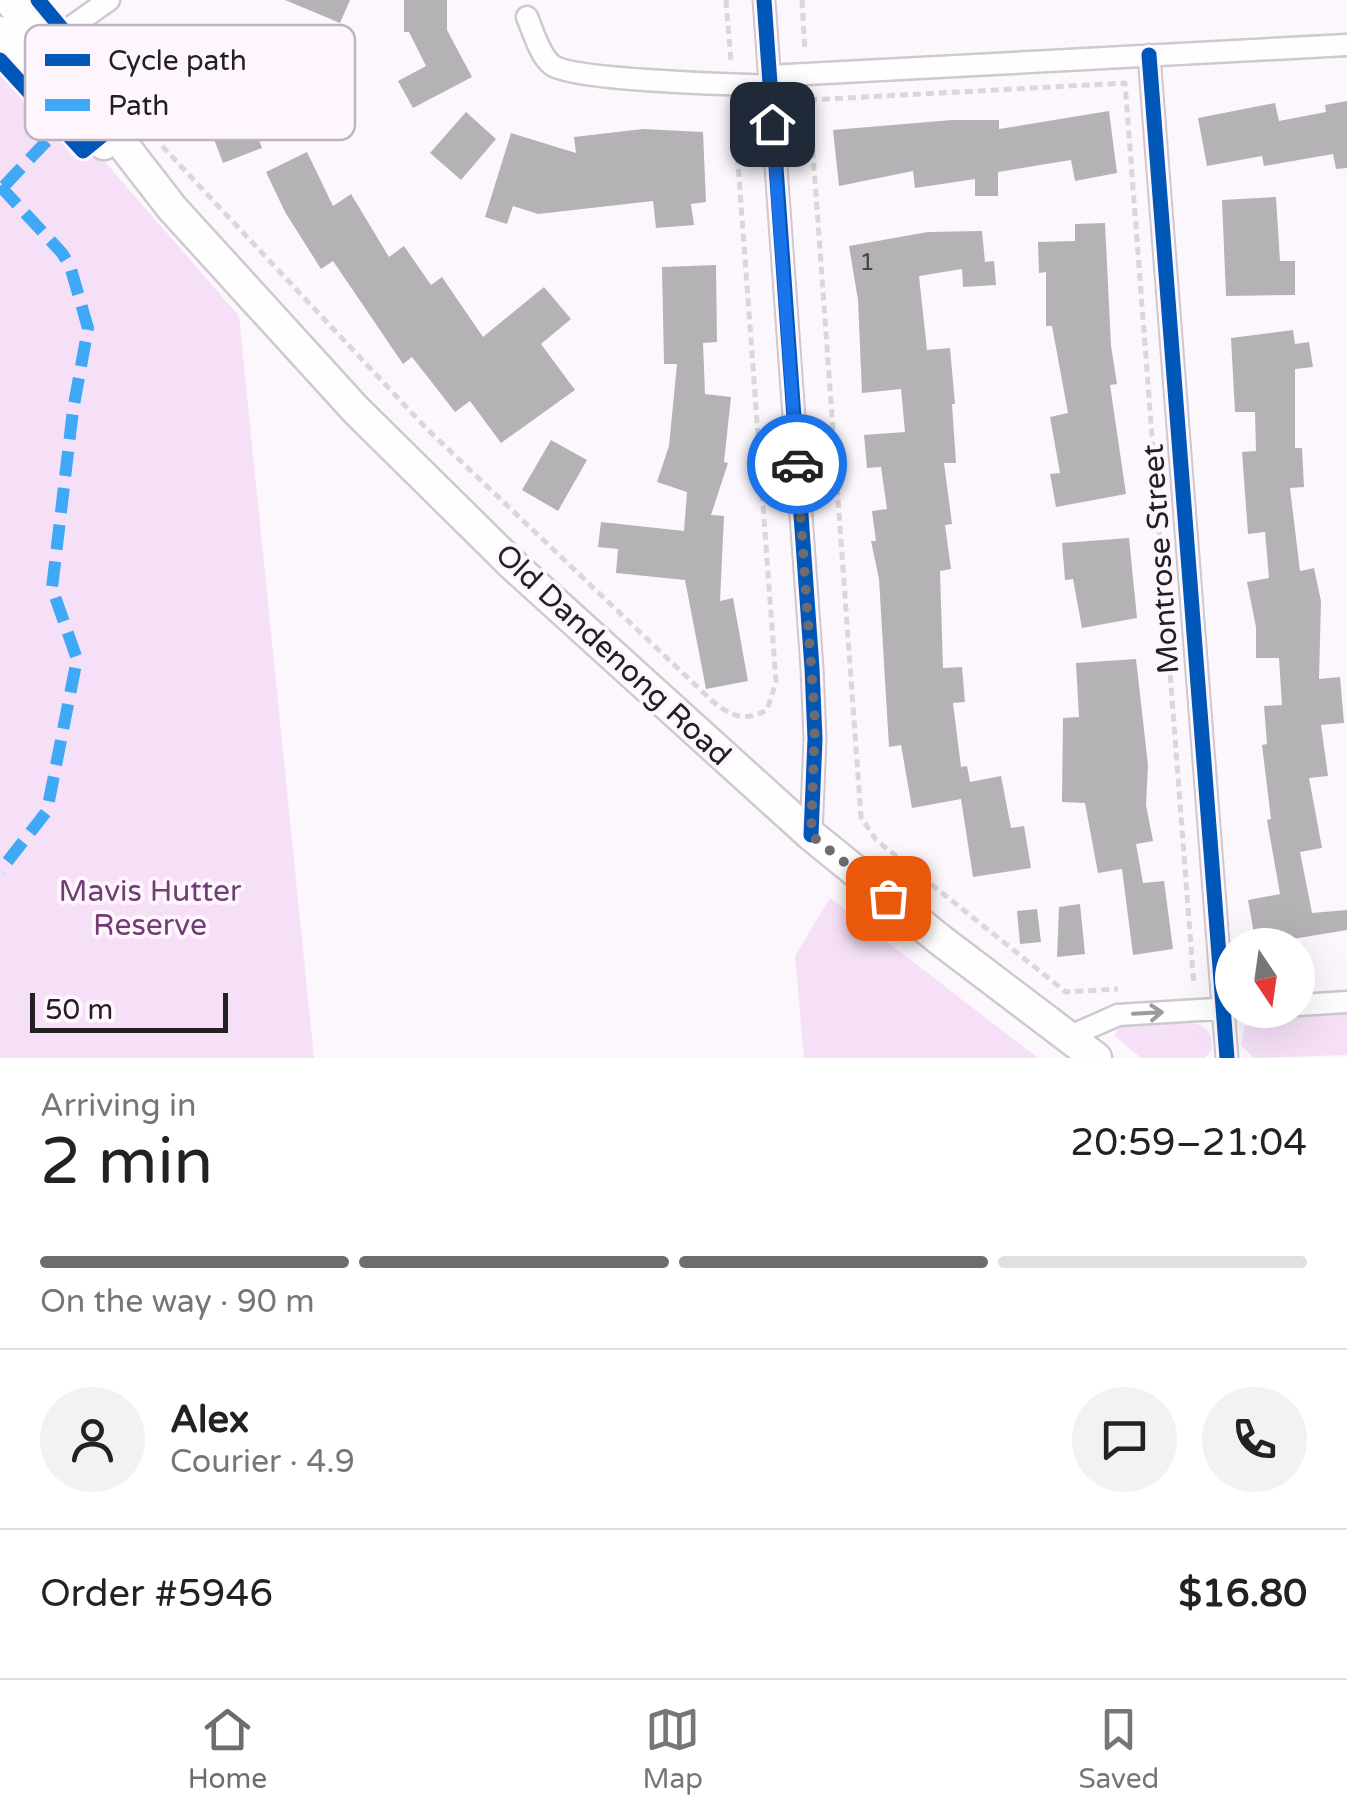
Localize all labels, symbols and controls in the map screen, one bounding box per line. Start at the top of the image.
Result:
legend [25,25,355,140]
text: Cycle path [108,44,247,78]
pin [730,82,815,167]
text: Path [108,89,169,123]
icon: home [745,97,800,152]
house number: 1 [859,247,875,277]
courier [747,414,847,514]
icon: car [770,437,825,492]
street label: Montrose Street [1135,443,1187,675]
street label: Old Dandenong Road [488,536,738,774]
pin [846,856,931,941]
icon: bag [861,871,916,926]
park label: Mavis Hutter Reserve [59,873,242,944]
north arrow [1215,928,1315,1028]
map controls [1215,928,1315,1028]
scale bar [30,988,228,1032]
text: 50 m [45,993,113,1027]
one-way arrow [1131,1003,1163,1022]
text: Arriving in [40,1087,197,1125]
text: 20:59–21:04 [1070,1120,1307,1166]
text: 2 min [40,1123,213,1202]
text: On the way · 90 m [40,1283,315,1321]
button: person [40,1387,145,1492]
button: chat [1072,1387,1177,1492]
button: phone [1202,1387,1307,1492]
text: Alex [170,1397,249,1443]
text: Courier · 4.9 [170,1443,355,1481]
text: Order #5946 [40,1571,273,1617]
text: $16.80 [1178,1571,1307,1617]
tab: Home [188,1702,267,1796]
tab: Map [642,1702,703,1796]
tab: Saved [1078,1702,1159,1796]

